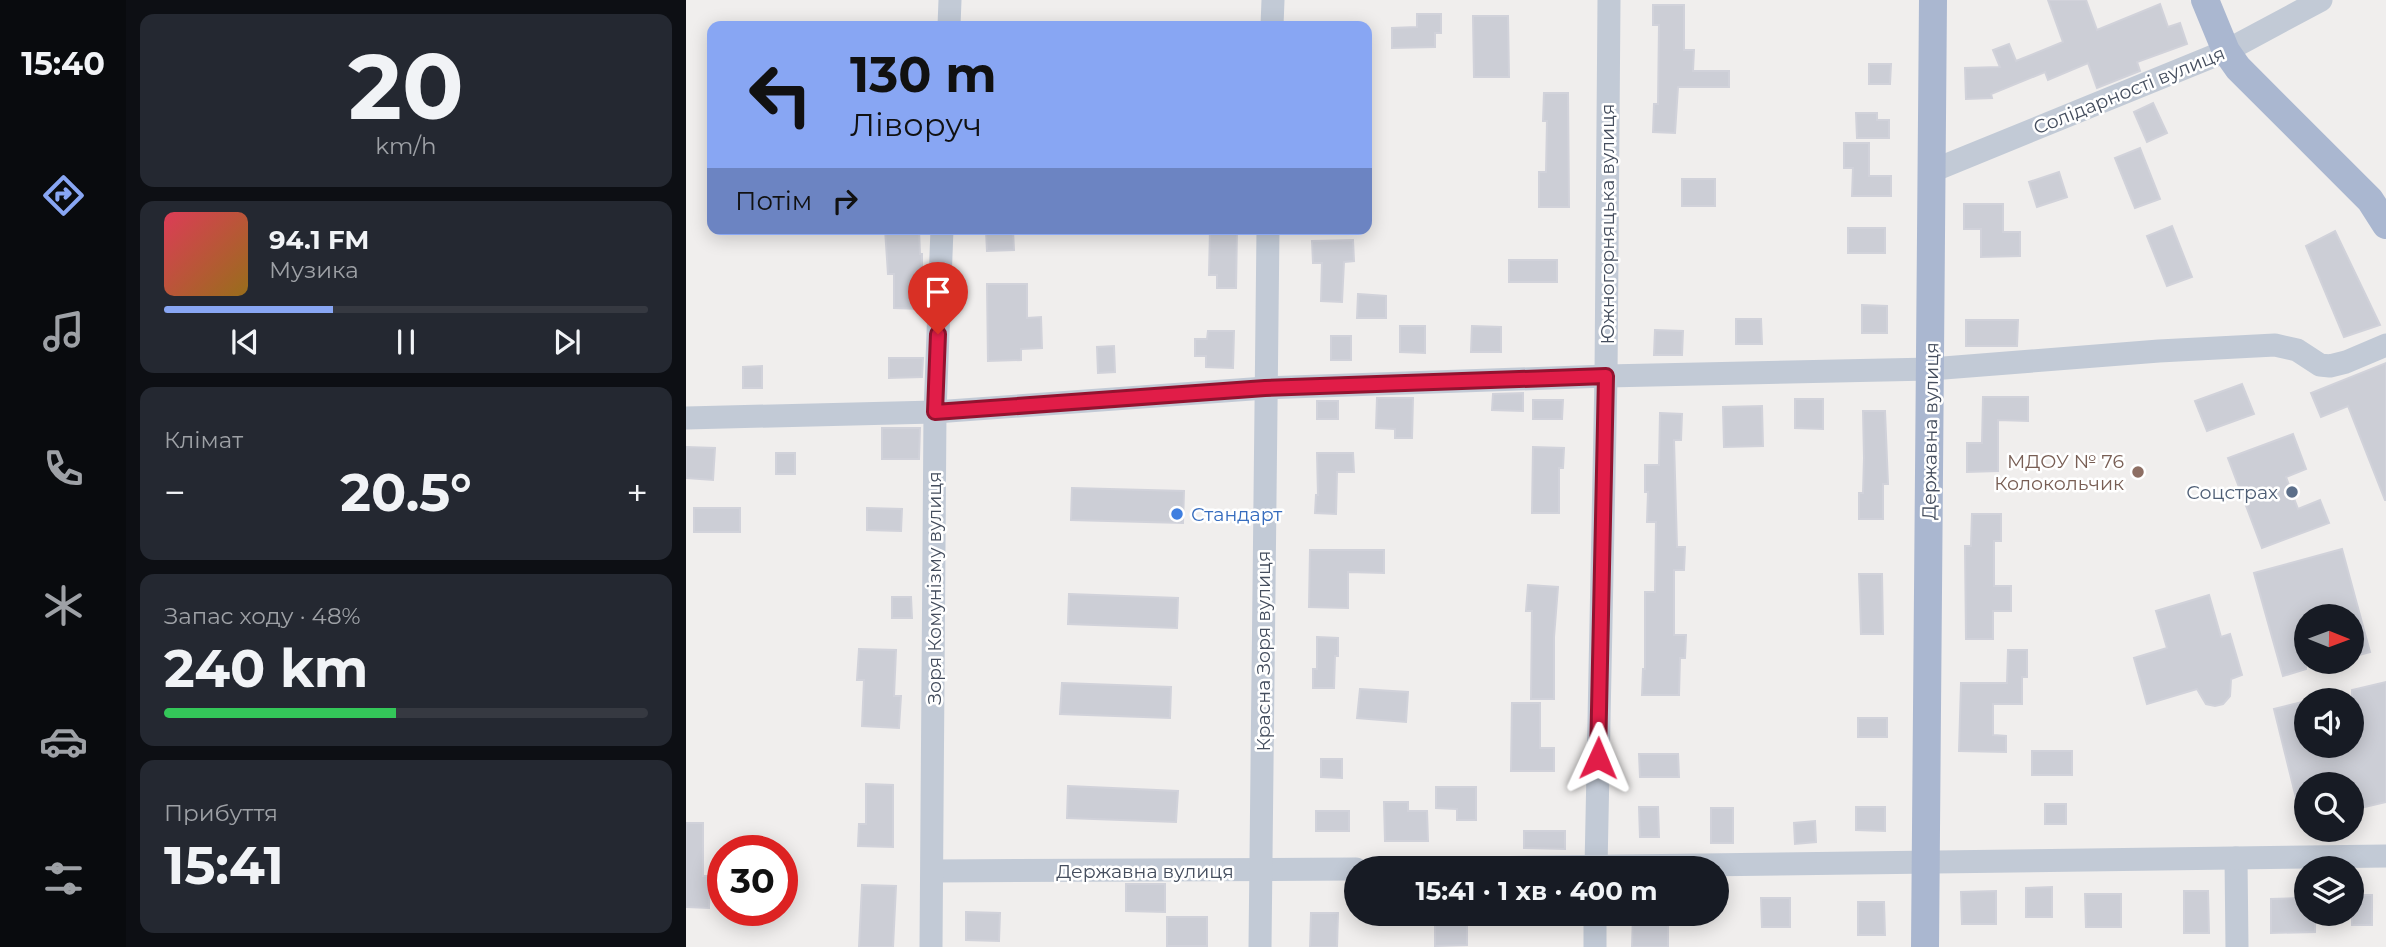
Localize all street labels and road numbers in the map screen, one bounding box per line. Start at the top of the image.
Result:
street label: Солідарності вулиця [2030,41,2228,139]
street label: Южногорняцька вулиця [1596,103,1619,345]
street label: Державна вулиця [1917,342,1944,520]
street label: Зоря Комунізму вулиця [923,471,946,705]
street label: Красна Зоря вулиця [1252,550,1275,752]
street label: Державна вулиця [1056,860,1234,883]

